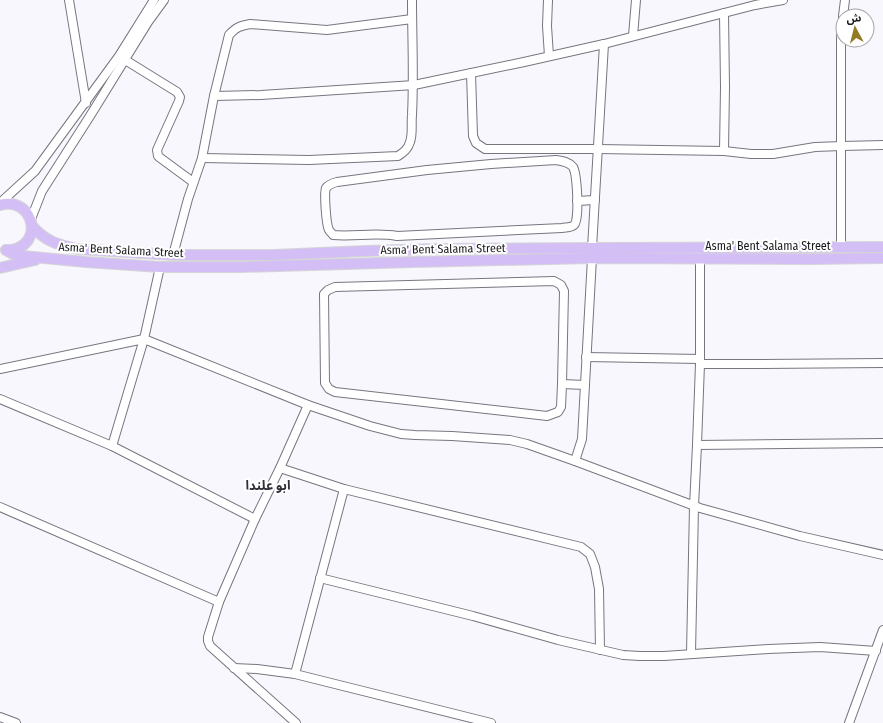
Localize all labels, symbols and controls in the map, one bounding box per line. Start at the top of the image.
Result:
north arrow [835,8,875,48]
text: ش [846,11,862,26]
street label: Asma' Bent Salama Street [705,239,831,253]
street label: Asma' Bent Salama Street [58,240,184,260]
street label: Asma' Bent Salama Street [380,241,506,257]
district label: ابو علندا [246,478,290,493]

